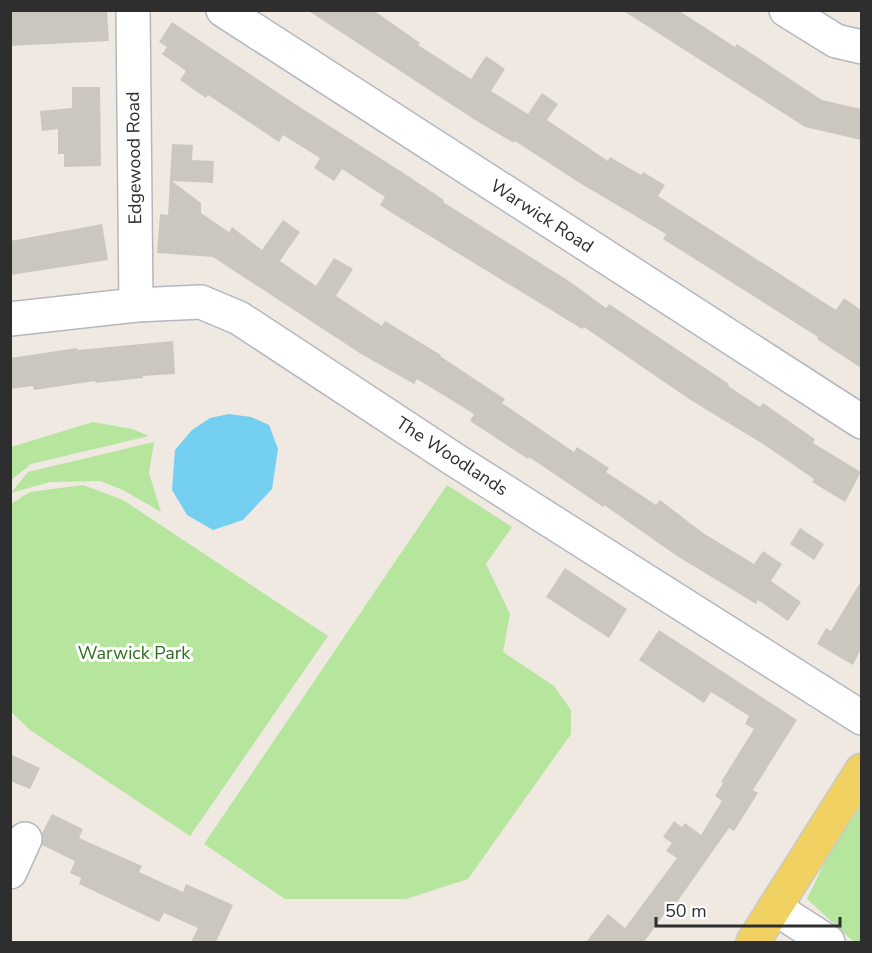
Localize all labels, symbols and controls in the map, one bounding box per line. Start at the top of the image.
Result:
street label: Edgewood Road [121,91,147,225]
street label: Warwick Road [486,174,598,258]
street label: The Woodlands [391,411,513,501]
park label: Warwick Park [78,641,191,665]
scale bar [656,890,840,928]
text: 50 m [665,899,707,923]

